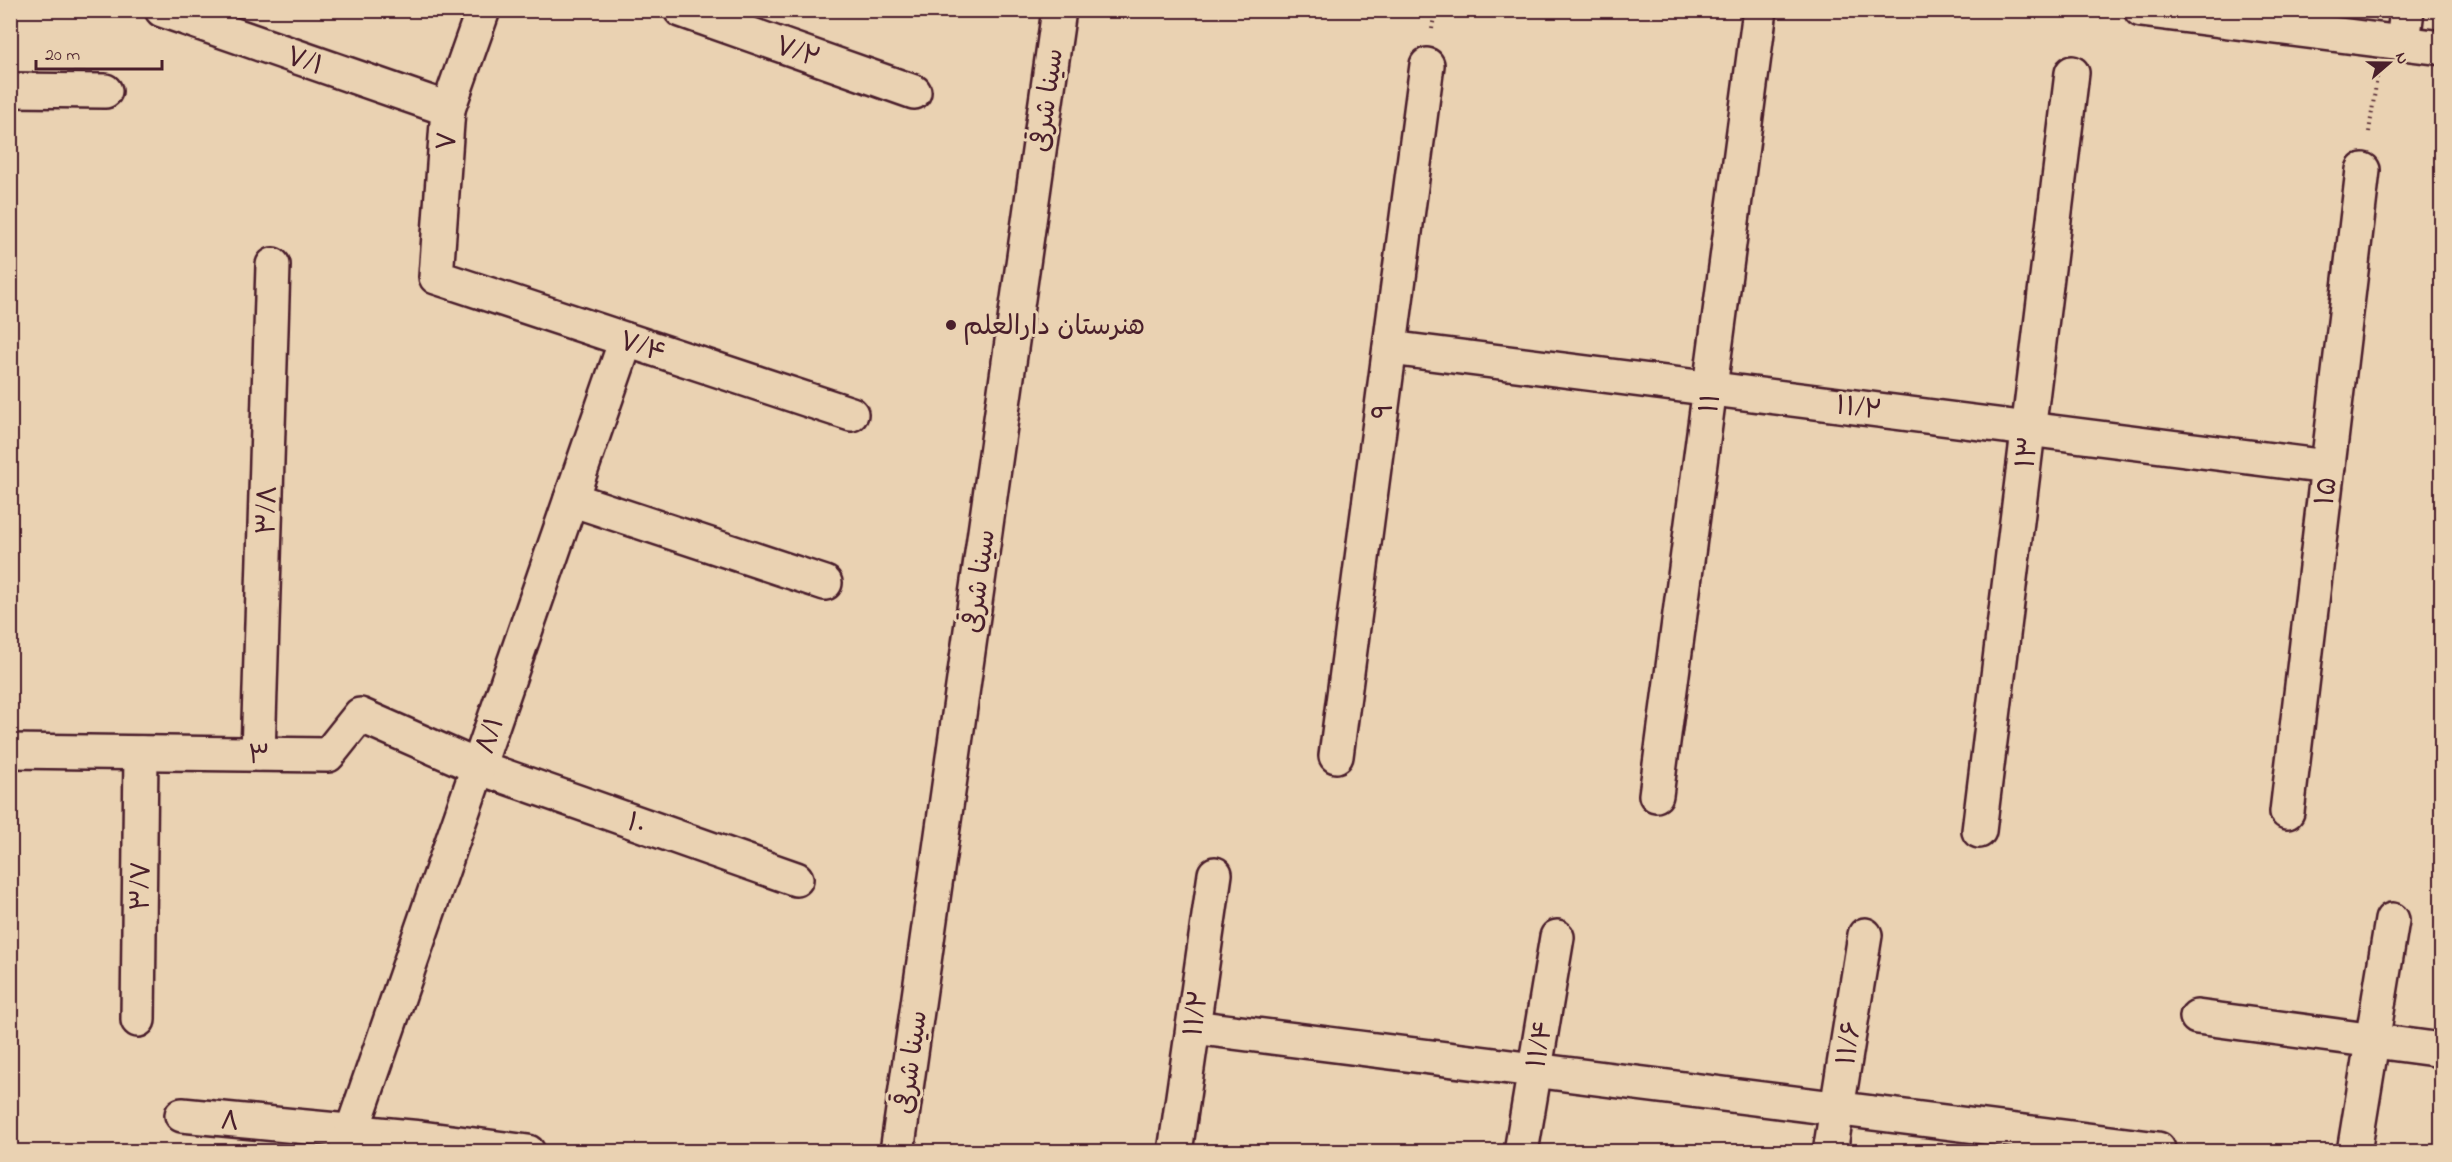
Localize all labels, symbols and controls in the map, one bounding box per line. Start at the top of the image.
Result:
street label: ۷/۲ [769,27,825,79]
scale bar [36,33,162,71]
north arrow [2359,33,2419,93]
street label: ۷/۱ [280,38,328,87]
text: 20 m [45,43,80,69]
street label: سینا شرقی [1022,46,1075,155]
text: N [2388,49,2414,68]
street label: ۷ [428,130,469,152]
place label: هنرستان دارالعلم [963,308,1145,347]
marker: هنرستان دارالعلم [944,318,958,332]
street label: ۷/۴ [614,322,671,374]
street label: ۱۱/۲ [1833,387,1884,432]
street label: ۱۱ [1691,391,1732,416]
street label: ۹ [1364,400,1405,422]
street label: ۱۳ [2007,434,2050,471]
street label: ۱۵ [2306,475,2349,508]
street label: ۳/۸ [248,485,289,535]
street label: سینا شرقی [954,527,1007,636]
street label: ۸/۱ [467,712,516,760]
street label: ۳ [248,737,270,776]
street label: ۱۰ [621,804,652,847]
street label: ۳/۷ [123,861,162,911]
street label: ۱۱/۲ [1175,988,1220,1039]
street label: سینا شرقی [886,1008,939,1117]
street label: ۱۱/۴ [1518,1017,1565,1072]
street label: ۱۱/۶ [1828,1018,1873,1068]
street label: ۸ [219,1102,241,1143]

